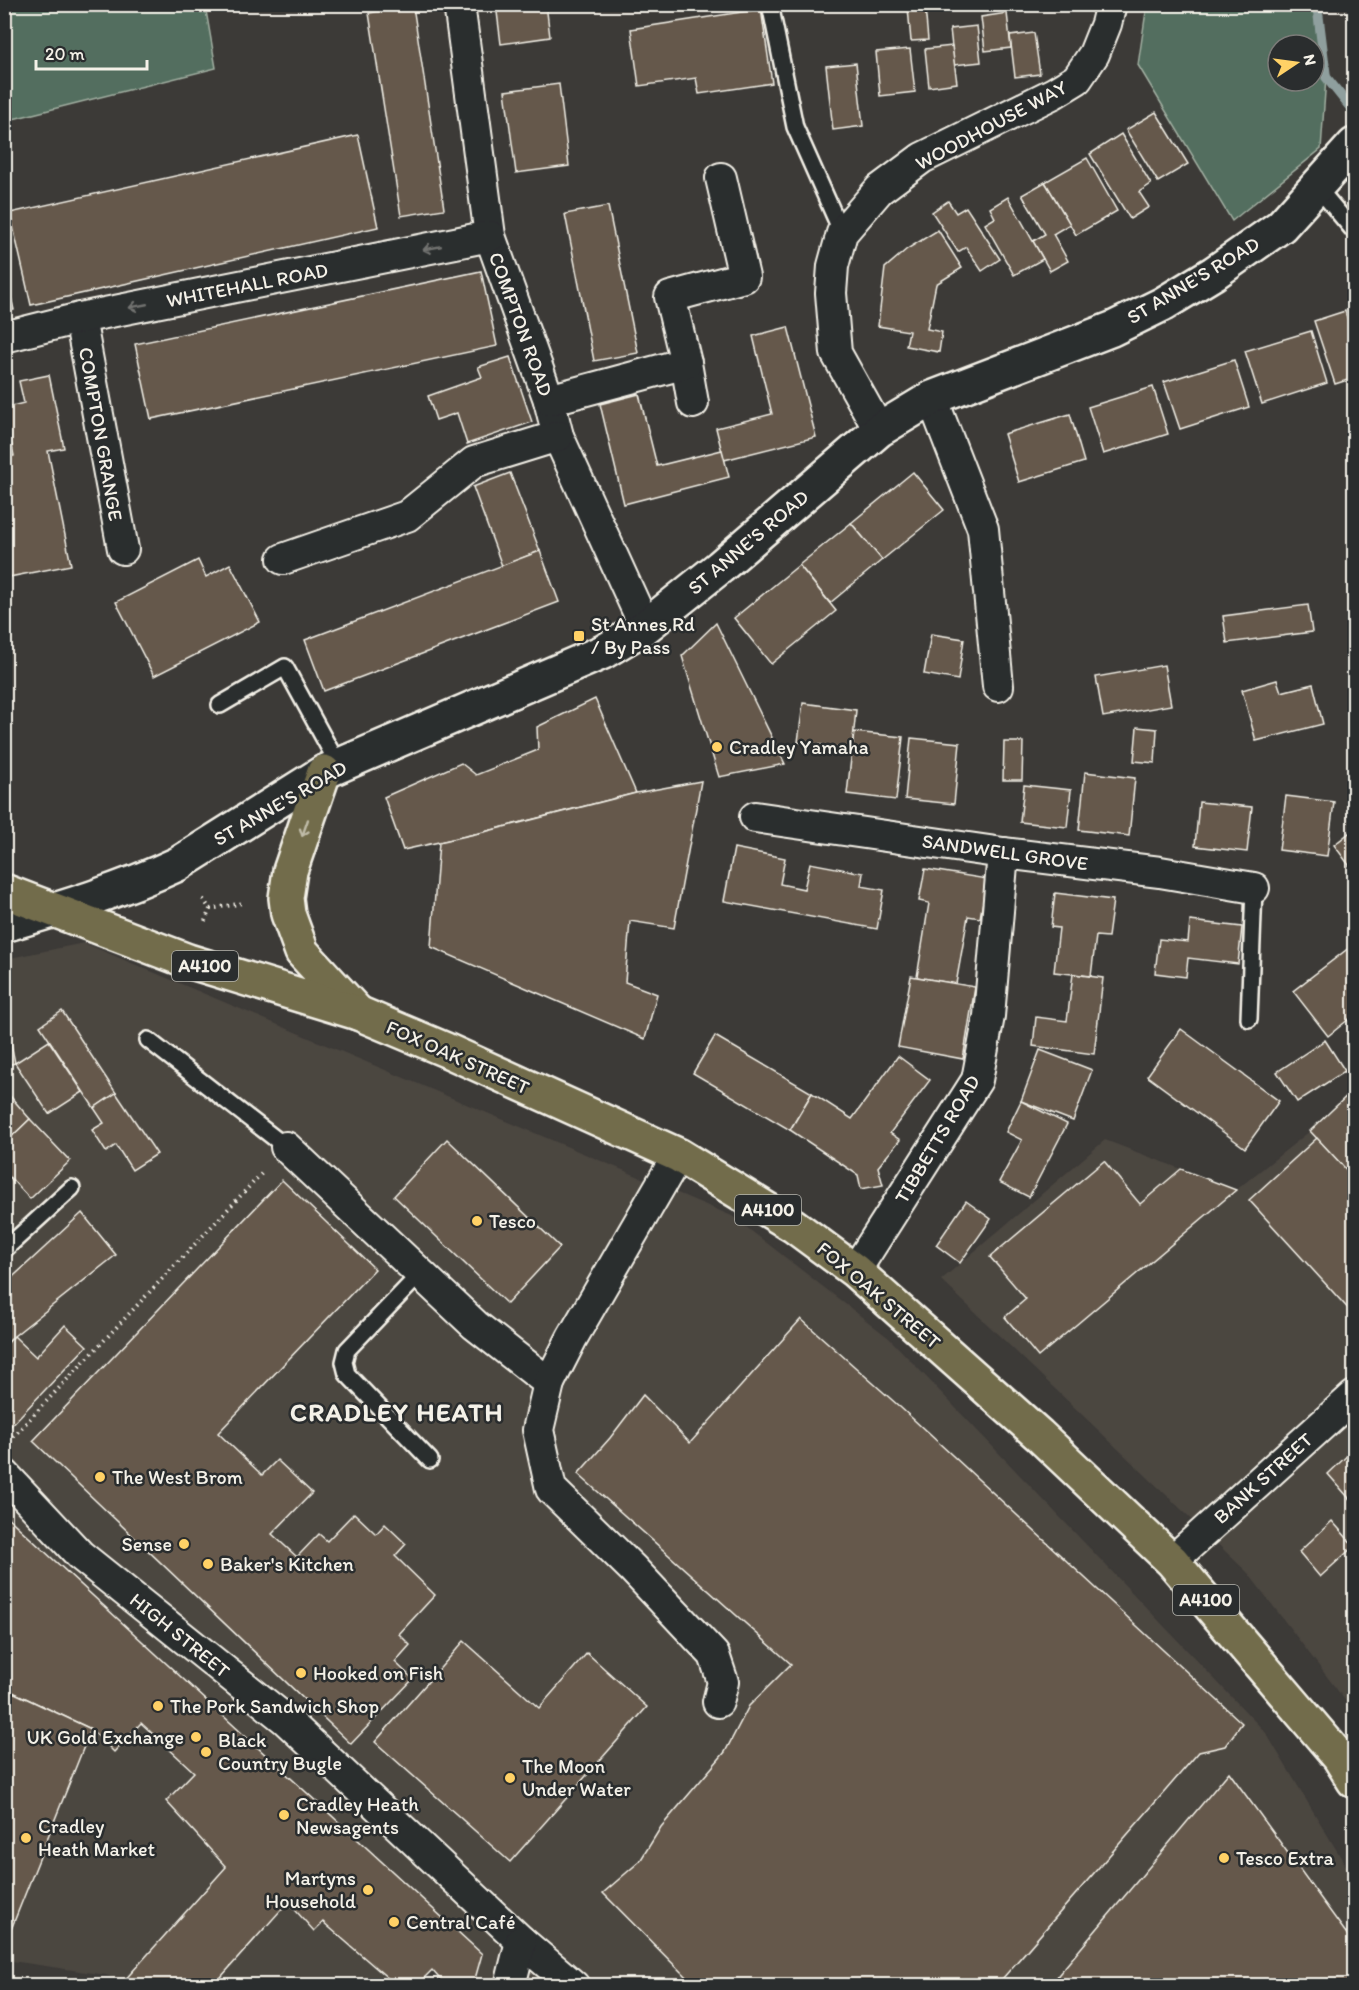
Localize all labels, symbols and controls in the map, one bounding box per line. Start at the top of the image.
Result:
scale bar [36,33,147,71]
north arrow [1266,33,1326,93]
text: 20 m [45,43,85,65]
text: N [1300,52,1321,67]
street label: WOODHOUSE WAY [911,75,1072,175]
street label: ST ANNE'S ROAD [1122,231,1264,329]
one-way arrow [423,243,443,254]
street label: COMPTON ROAD [484,249,558,399]
street label: WHITEHALL ROAD [164,258,330,312]
one-way arrow [129,301,148,312]
street label: COMPTON GRANGE [74,345,128,523]
street label: ST ANNE'S ROAD [683,485,813,599]
place label: St Annes Rd / By Pass [591,612,695,659]
marker: St Annes Rd / By Pass [572,629,586,643]
place label: Cradley Yamaha [729,735,869,759]
marker: Cradley Yamaha [710,740,724,754]
street label: ST ANNE'S ROAD [209,755,351,851]
one-way arrow [298,818,309,836]
street label: SANDWELL GROVE [921,828,1089,876]
road number: A4100 [172,951,238,981]
street label: FOX OAK STREET [383,1015,533,1099]
street label: TIBBETTS ROAD [889,1070,985,1208]
road number: A4100 [735,1195,801,1225]
place label: Tesco [489,1209,536,1233]
marker: Tesco [470,1214,484,1228]
street label: FOX OAK STREET [812,1236,946,1354]
district label: CRADLEY HEATH [290,1396,504,1428]
street label: BANK STREET [1209,1427,1317,1529]
place label: The West Brom [112,1465,243,1489]
marker: The West Brom [93,1470,107,1484]
place label: Sense [122,1532,172,1556]
marker: Sense [177,1537,191,1551]
place label: Baker's Kitchen [220,1552,354,1576]
marker: Baker's Kitchen [201,1557,215,1571]
road number: A4100 [1173,1585,1239,1615]
street label: HIGH STREET [125,1587,235,1683]
place label: Hooked on Fish [313,1661,443,1685]
marker: Hooked on Fish [294,1666,308,1680]
place label: The Pork Sandwich Shop [170,1694,379,1718]
marker: The Pork Sandwich Shop [151,1699,165,1713]
place label: UK Gold Exchange [27,1725,184,1749]
place label: Black Country Bugle [218,1728,342,1775]
marker: UK Gold Exchange [189,1730,203,1744]
marker: Black Country Bugle [199,1745,213,1759]
place label: The Moon Under Water [522,1754,631,1801]
marker: The Moon Under Water [503,1771,517,1785]
place label: Cradley Heath Newsagents [296,1792,419,1839]
marker: Cradley Heath Newsagents [277,1808,291,1822]
place label: Cradley Heath Market [38,1814,156,1861]
marker: Cradley Heath Market [19,1831,33,1845]
place label: Tesco Extra [1236,1846,1334,1870]
marker: Tesco Extra [1217,1851,1231,1865]
place label: Martyns Household [265,1866,356,1913]
marker: Martyns Household [361,1883,375,1897]
place label: Central Café [406,1910,515,1934]
marker: Central Café [387,1915,401,1929]

